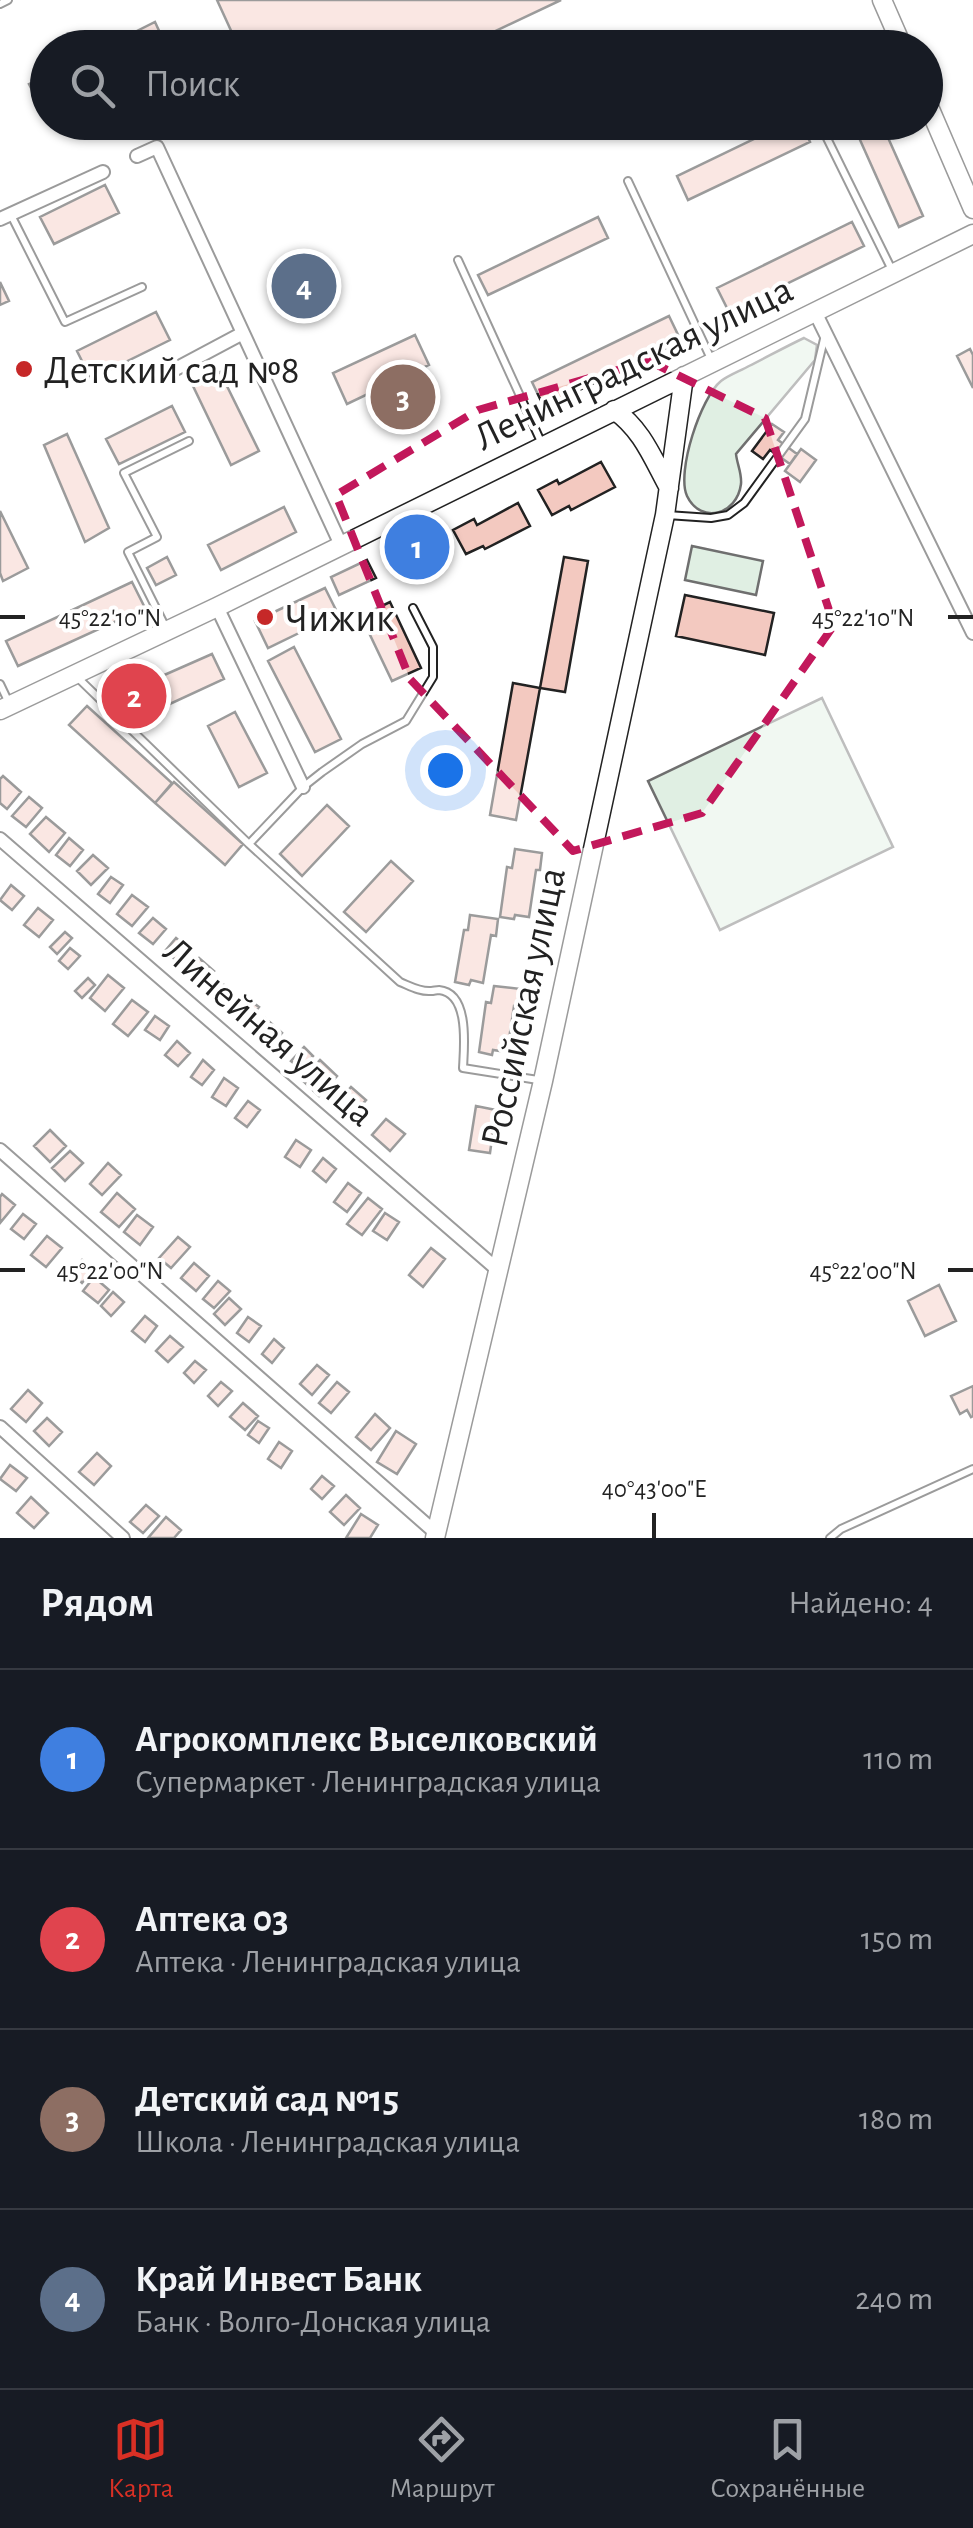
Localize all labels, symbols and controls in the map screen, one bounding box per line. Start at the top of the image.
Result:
search box [30,30,943,140]
icon: search [65,58,120,113]
text: Поиск [145,66,240,104]
pin: 4 [272,248,336,324]
street label: Ленинградская улица [469,269,799,458]
place label: Детский сад №8 [44,351,300,391]
marker: Детский сад №8 [13,358,35,380]
pin: 3 [370,360,436,434]
pin: 1 [384,510,450,584]
place label: Чижик [285,599,394,639]
text: 45°22'10"N [59,606,161,631]
marker: Чижик [254,606,276,628]
text: 45°22'10"N [812,606,914,631]
pin: 2 [102,658,166,734]
your location [420,745,471,796]
street label: Российская улица [475,864,573,1151]
street label: Линейная улица [156,931,382,1134]
text: 45°22'00"N [56,1259,164,1284]
text: 45°22'00"N [809,1259,917,1284]
text: 40°43'00"E [602,1477,706,1502]
text: Рядом [40,1582,154,1624]
text: Найдено: 4 [788,1587,933,1619]
text: Агрокомплекс Выселковский [135,1721,598,1759]
text: 1 [67,1743,78,1775]
text: 110 m [863,1743,933,1775]
text: Супермаркет · Ленинградская улица [135,1766,601,1798]
text: Аптека 03 [135,1901,289,1939]
text: 2 [65,1923,80,1955]
text: 150 m [861,1923,933,1955]
text: Аптека · Ленинградская улица [135,1946,521,1978]
text: Детский сад №15 [135,2081,399,2119]
text: 3 [66,2103,79,2135]
text: 180 m [859,2103,933,2135]
text: Школа · Ленинградская улица [135,2126,520,2158]
text: Край Инвест Банк [135,2261,422,2299]
text: 4 [64,2283,81,2315]
text: 240 m [855,2283,933,2315]
text: Банк · Волго-Донская улица [135,2306,491,2338]
tab: Карта [108,2412,174,2506]
tab: Маршрут [389,2412,495,2506]
tab: Сохранённые [710,2412,865,2506]

